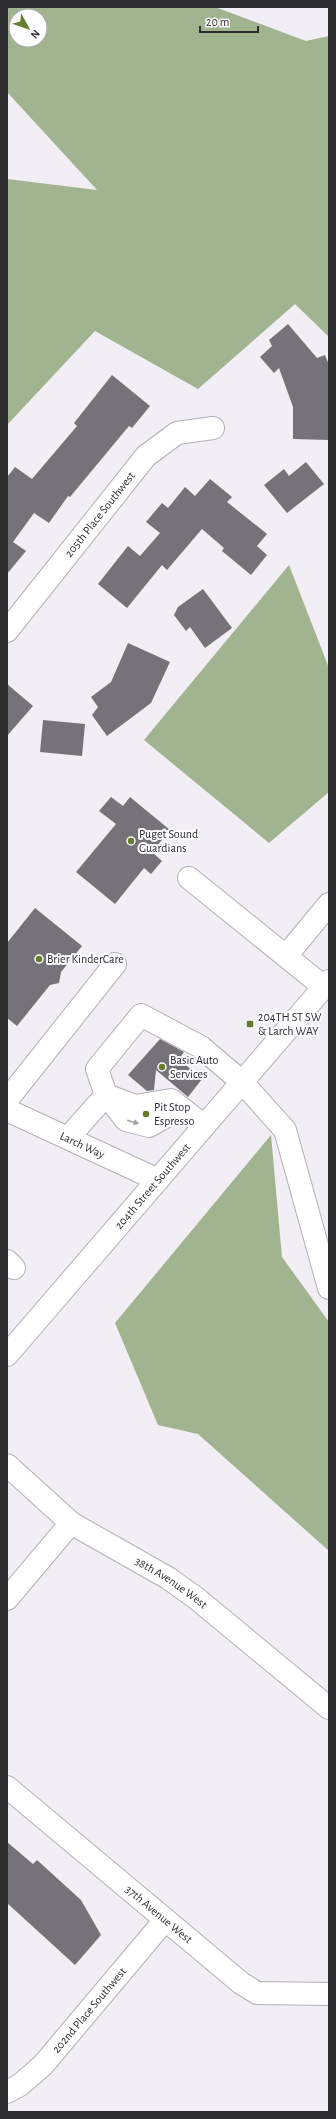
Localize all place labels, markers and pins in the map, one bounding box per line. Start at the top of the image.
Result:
place label: Puget Sound Guardians [139,828,198,854]
marker: Puget Sound Guardians [126,836,136,846]
place label: Brier KinderCare [47,953,124,965]
marker: Brier KinderCare [34,954,44,964]
place label: 204TH ST SW & Larch WAY [258,1011,322,1037]
marker: 204TH ST SW & Larch WAY [245,1019,255,1029]
place label: Basic Auto Services [170,1054,218,1080]
marker: Basic Auto Services [157,1062,167,1072]
place label: Pit Stop Espresso [154,1101,194,1127]
marker: Pit Stop Espresso [141,1109,151,1119]

